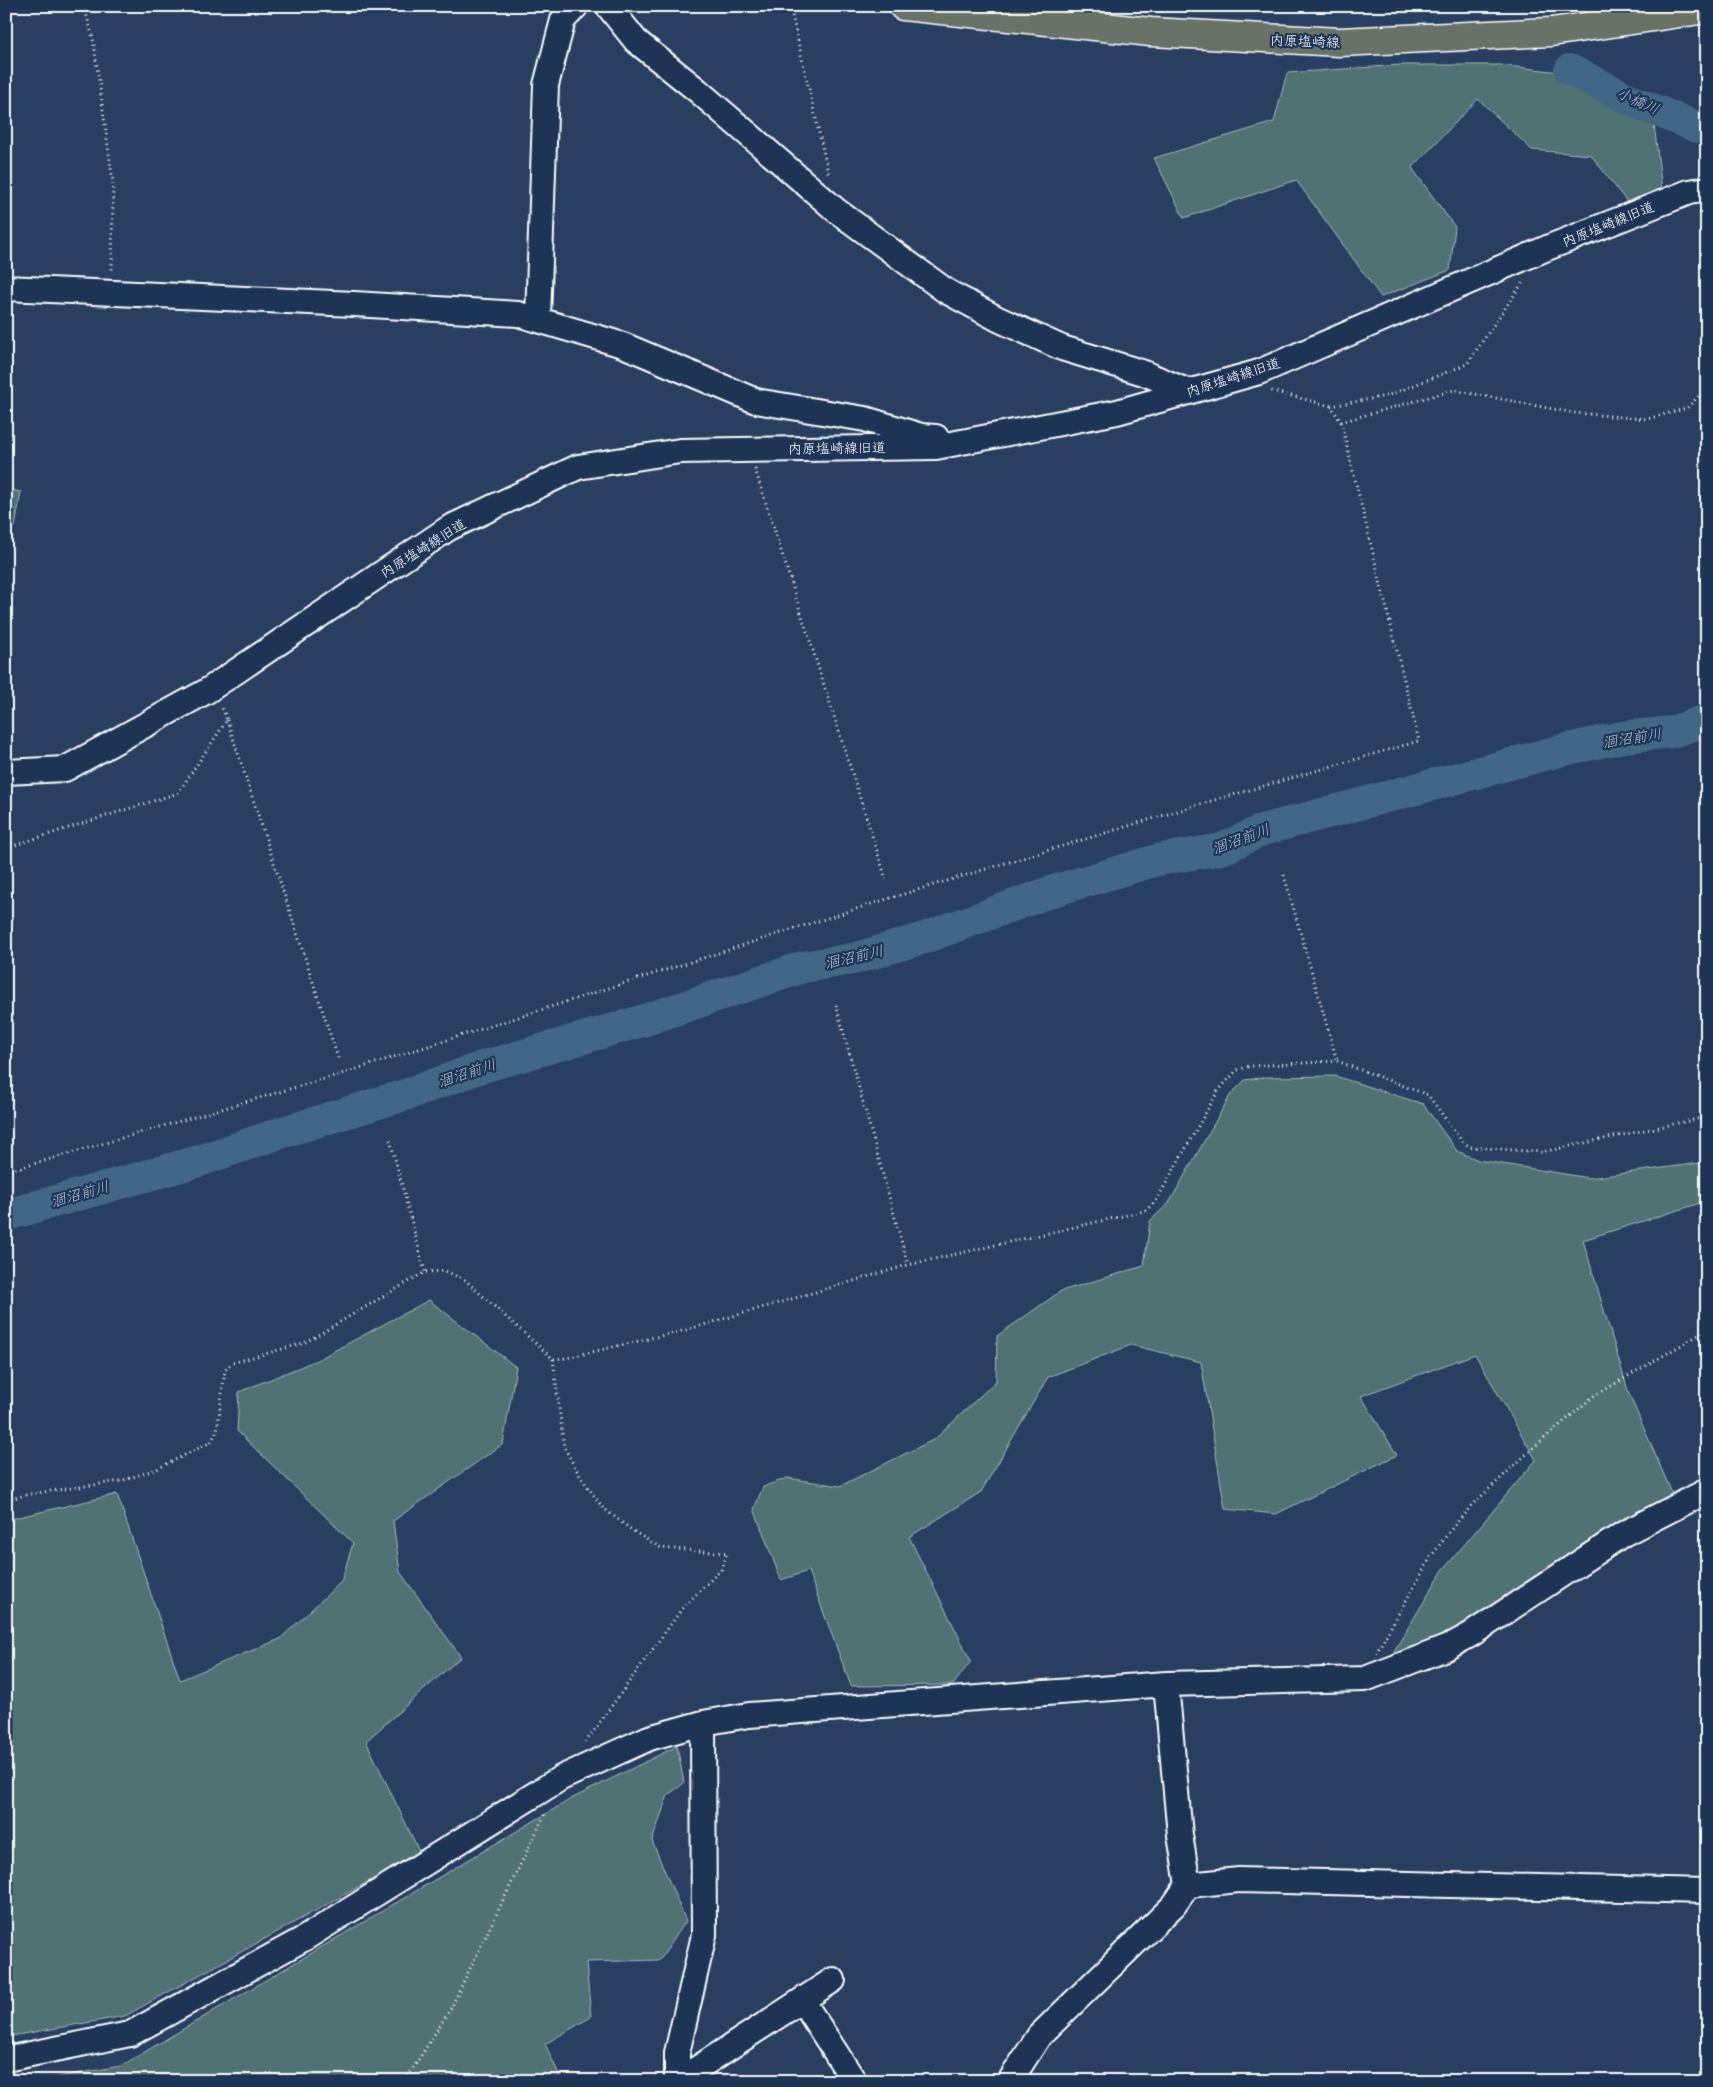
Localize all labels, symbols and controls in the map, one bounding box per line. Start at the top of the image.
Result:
street label: 内原塩崎線 [1270,30,1340,54]
water label: 小橋川 [1612,82,1663,122]
street label: 内原塩崎線旧道 [1559,196,1658,253]
street label: 内原塩崎線旧道 [1183,352,1283,404]
street label: 内原塩崎線旧道 [788,437,886,461]
street label: 内原塩崎線旧道 [376,514,471,584]
water label: 涸沼前川 [1601,722,1664,756]
water label: 涸沼前川 [1209,818,1274,861]
water label: 涸沼前川 [822,940,886,976]
water label: 涸沼前川 [435,1053,500,1095]
water label: 涸沼前川 [48,1175,112,1215]

